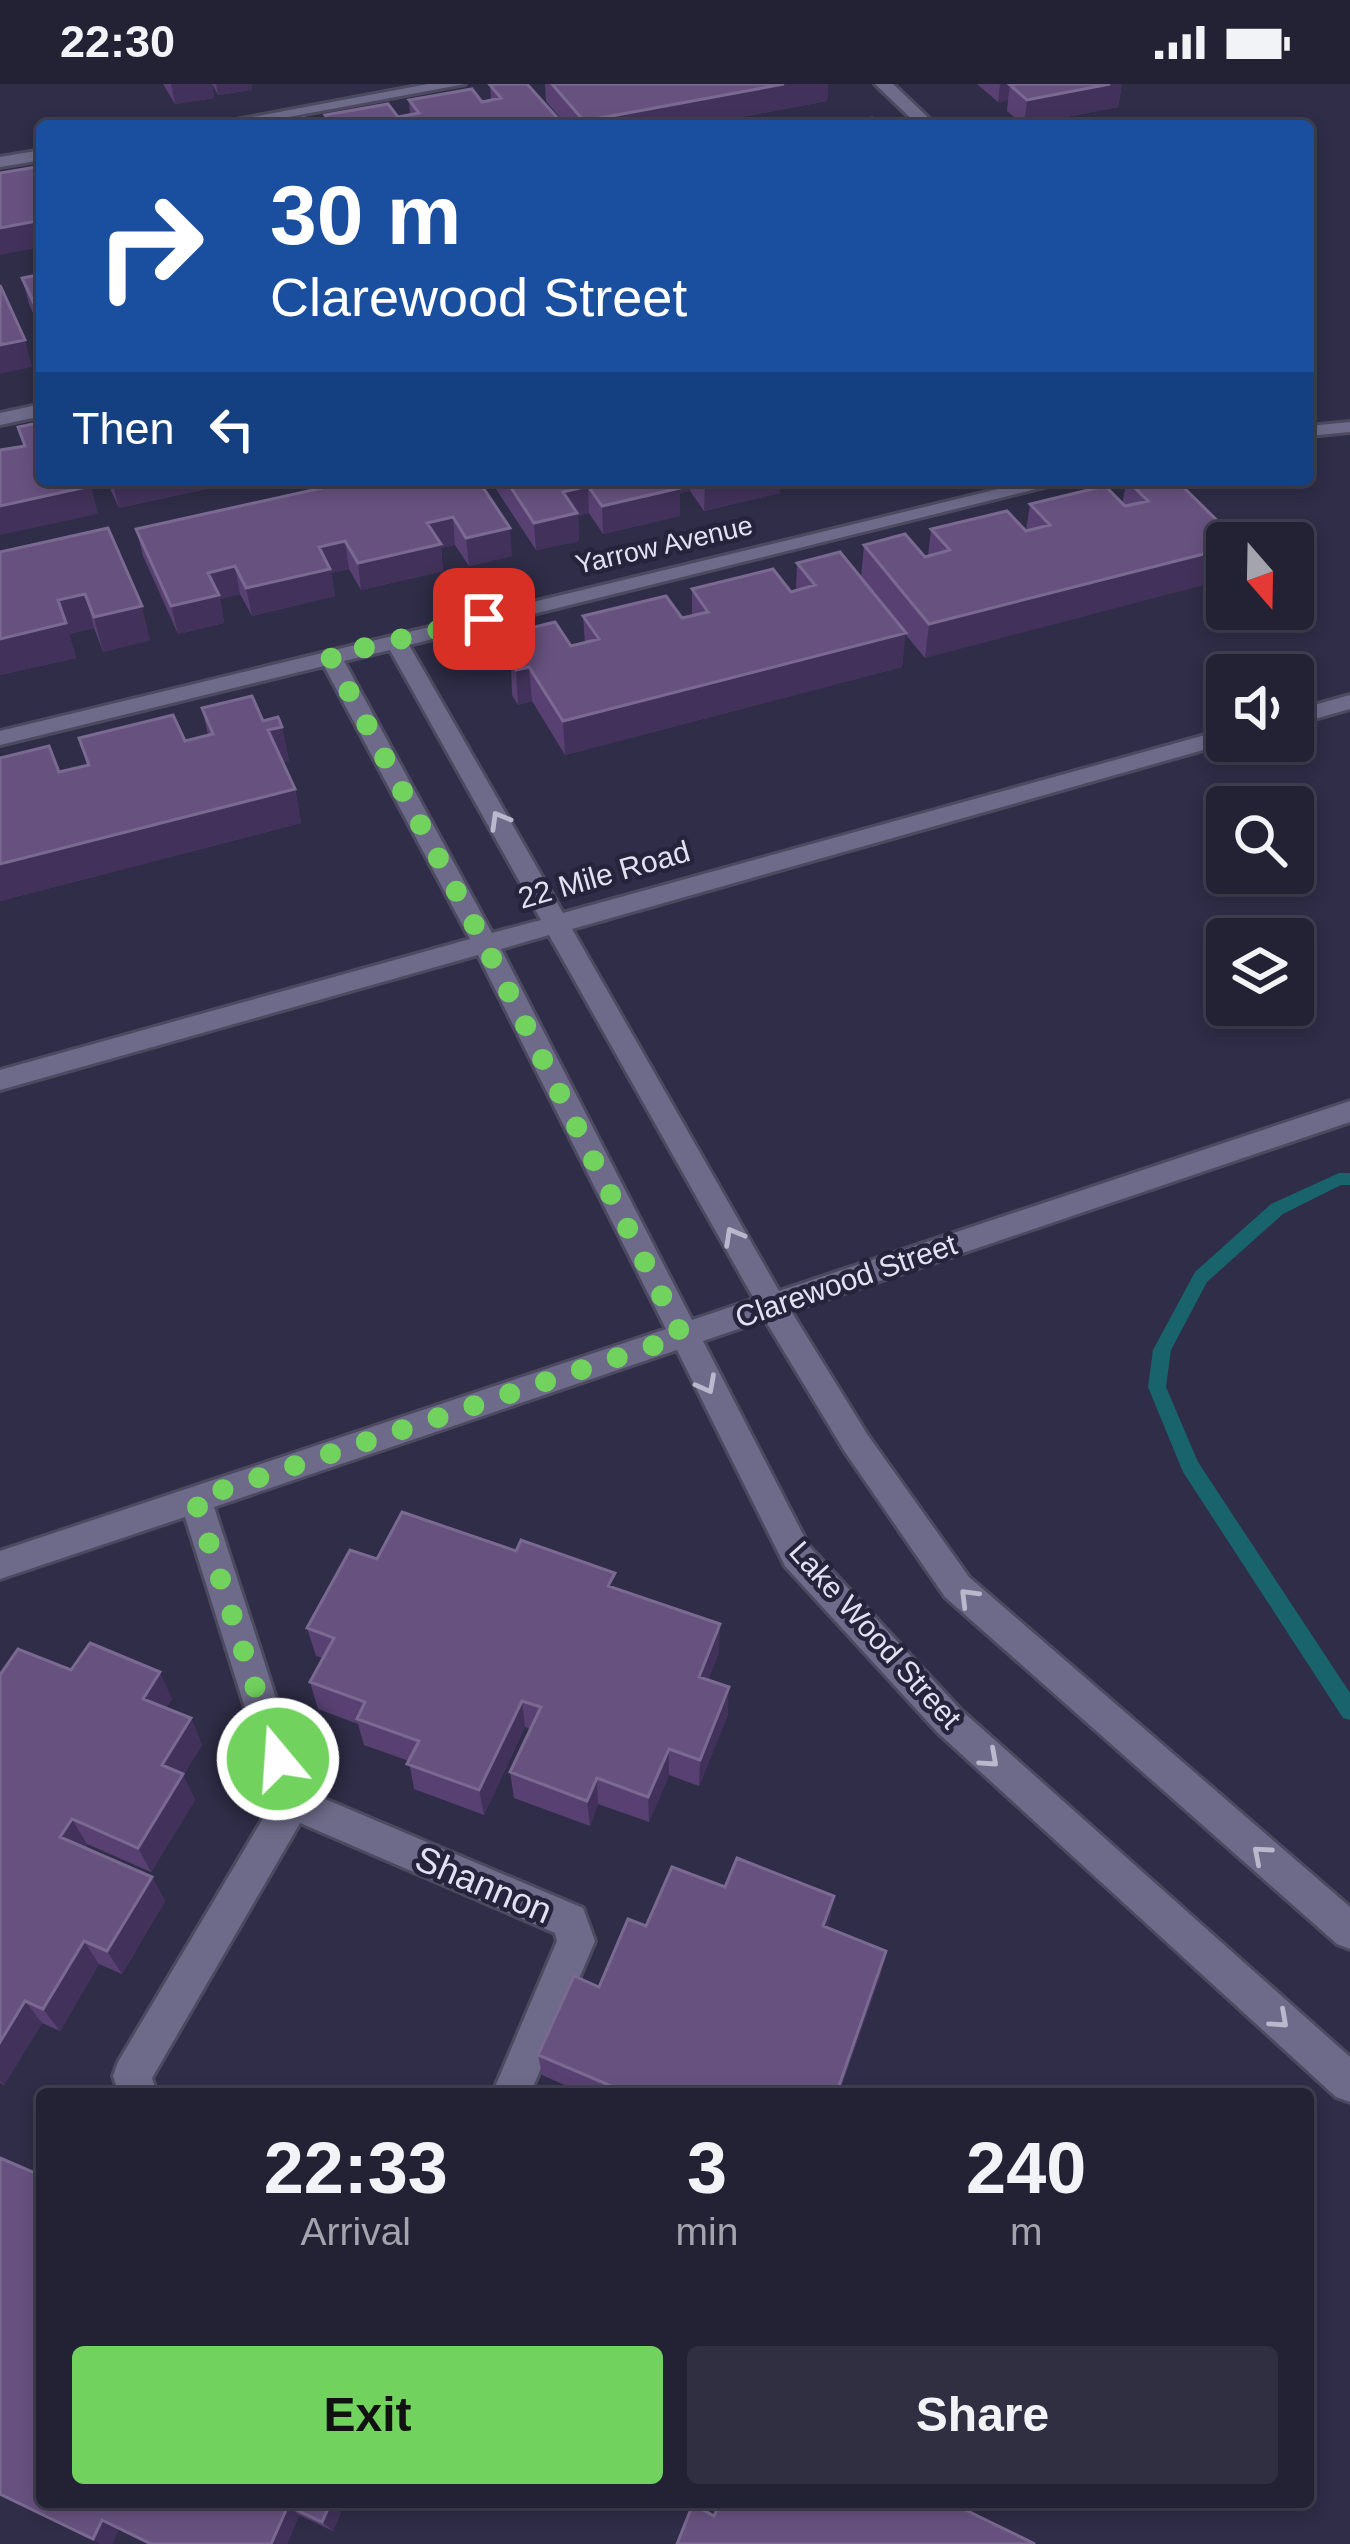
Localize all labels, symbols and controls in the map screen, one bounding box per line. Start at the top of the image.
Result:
text: 22:30 [60,16,175,67]
icon: right [72,168,228,324]
text: 30 m [270,168,461,262]
text: Clarewood Street [270,267,687,327]
icon: left [199,396,265,462]
text: Then [72,403,175,454]
street label: Yarrow Avenue [573,510,755,580]
north arrow [1206,522,1314,630]
map controls [1206,522,1314,1026]
pin [433,568,535,670]
icon: arrive [451,586,517,652]
button: sound [1206,654,1314,762]
button: search [1206,786,1314,894]
one-way arrow [490,812,513,833]
street label: 22 Mile Road [514,834,693,915]
button: layers [1206,918,1314,1026]
one-way arrow [724,1227,747,1248]
street label: Clarewood Street [731,1227,961,1334]
one-way arrow [693,1372,716,1394]
street label: Lake Wood Street [783,1535,968,1735]
one-way arrow [961,1589,983,1611]
position arrow [215,1696,341,1822]
one-way arrow [977,1745,998,1766]
street label: Shannon [409,1837,558,1931]
one-way arrow [1253,1847,1275,1869]
one-way arrow [1266,2006,1288,2027]
text: 22:33 [264,2128,448,2208]
text: 3 [687,2128,727,2208]
text: 240 [966,2128,1086,2208]
text: Arrival [301,2210,411,2253]
text: min [676,2210,738,2253]
text: m [1010,2210,1042,2253]
button: Exit [72,2346,663,2484]
button: Share [687,2346,1278,2484]

